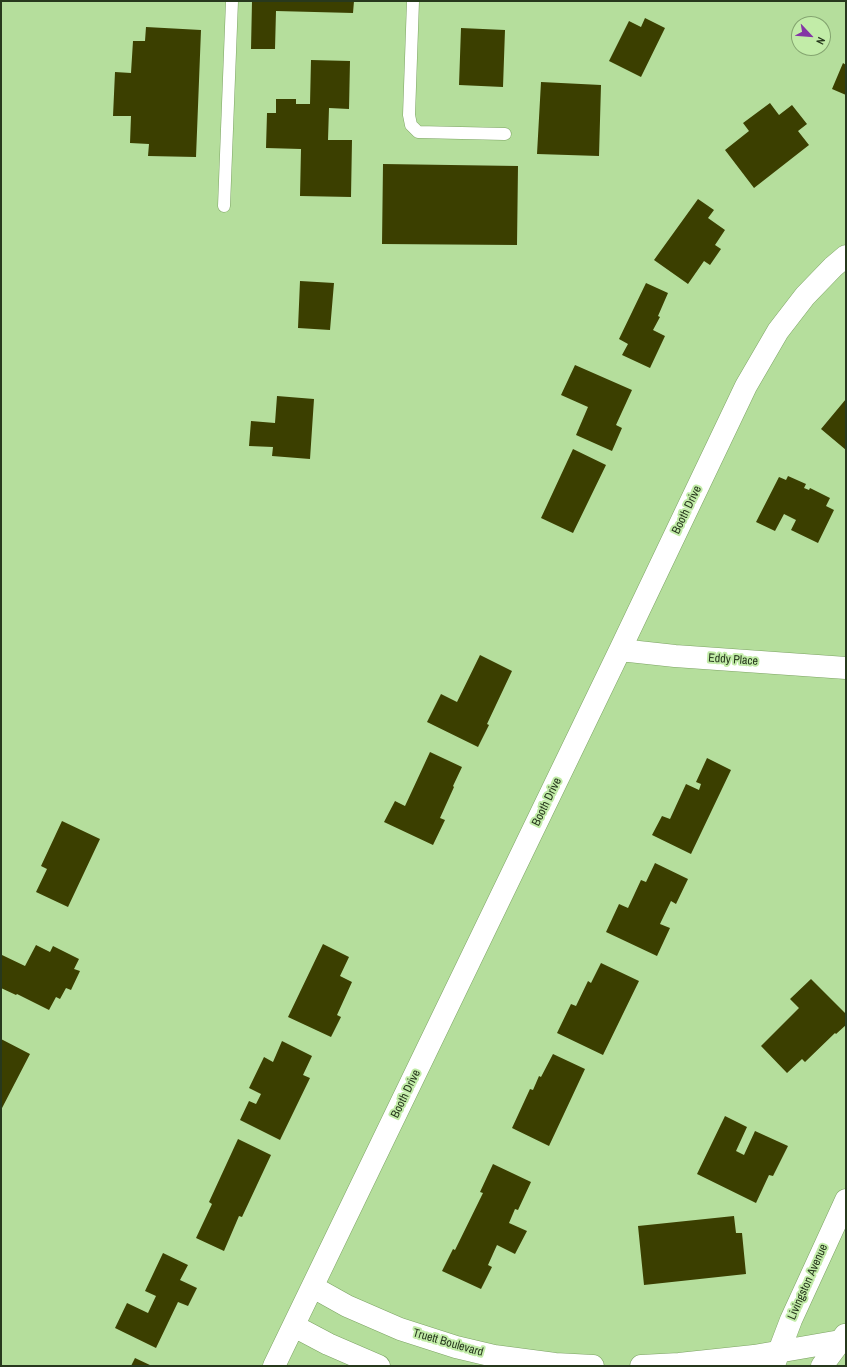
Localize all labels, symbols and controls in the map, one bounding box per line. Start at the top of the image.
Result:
north arrow [791,16,831,56]
text: N [813,35,829,47]
street label: Booth Drive [669,483,705,537]
street label: Eddy Place [708,651,758,669]
street label: Booth Drive [529,775,565,829]
street label: Booth Drive [388,1067,424,1121]
street label: Livingston Avenue [785,1242,831,1322]
street label: Truett Boulevard [411,1326,485,1360]

